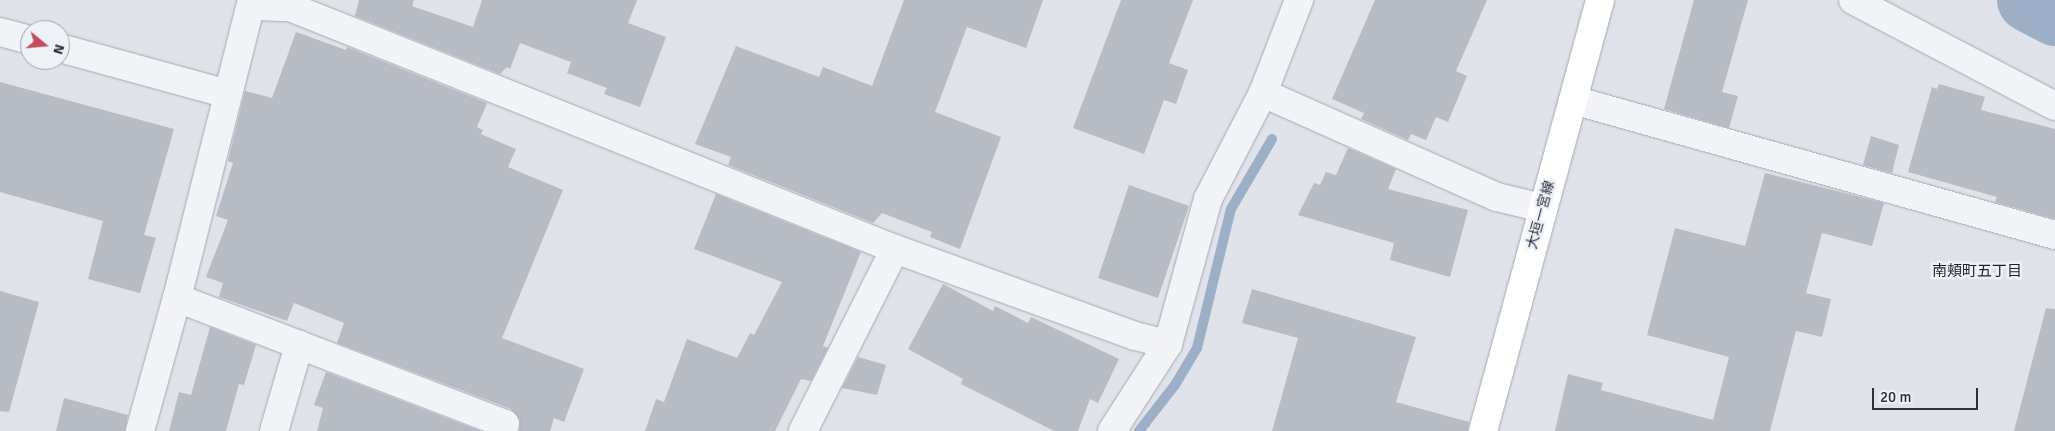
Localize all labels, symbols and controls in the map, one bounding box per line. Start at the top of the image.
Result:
north arrow [20,20,70,70]
text: N [49,42,68,56]
street label: 大垣一宮線 [1524,179,1558,251]
district label: 南頬町五丁目 [1932,263,2022,281]
scale bar [1875,378,1981,410]
text: 20 m [1880,388,1911,406]

